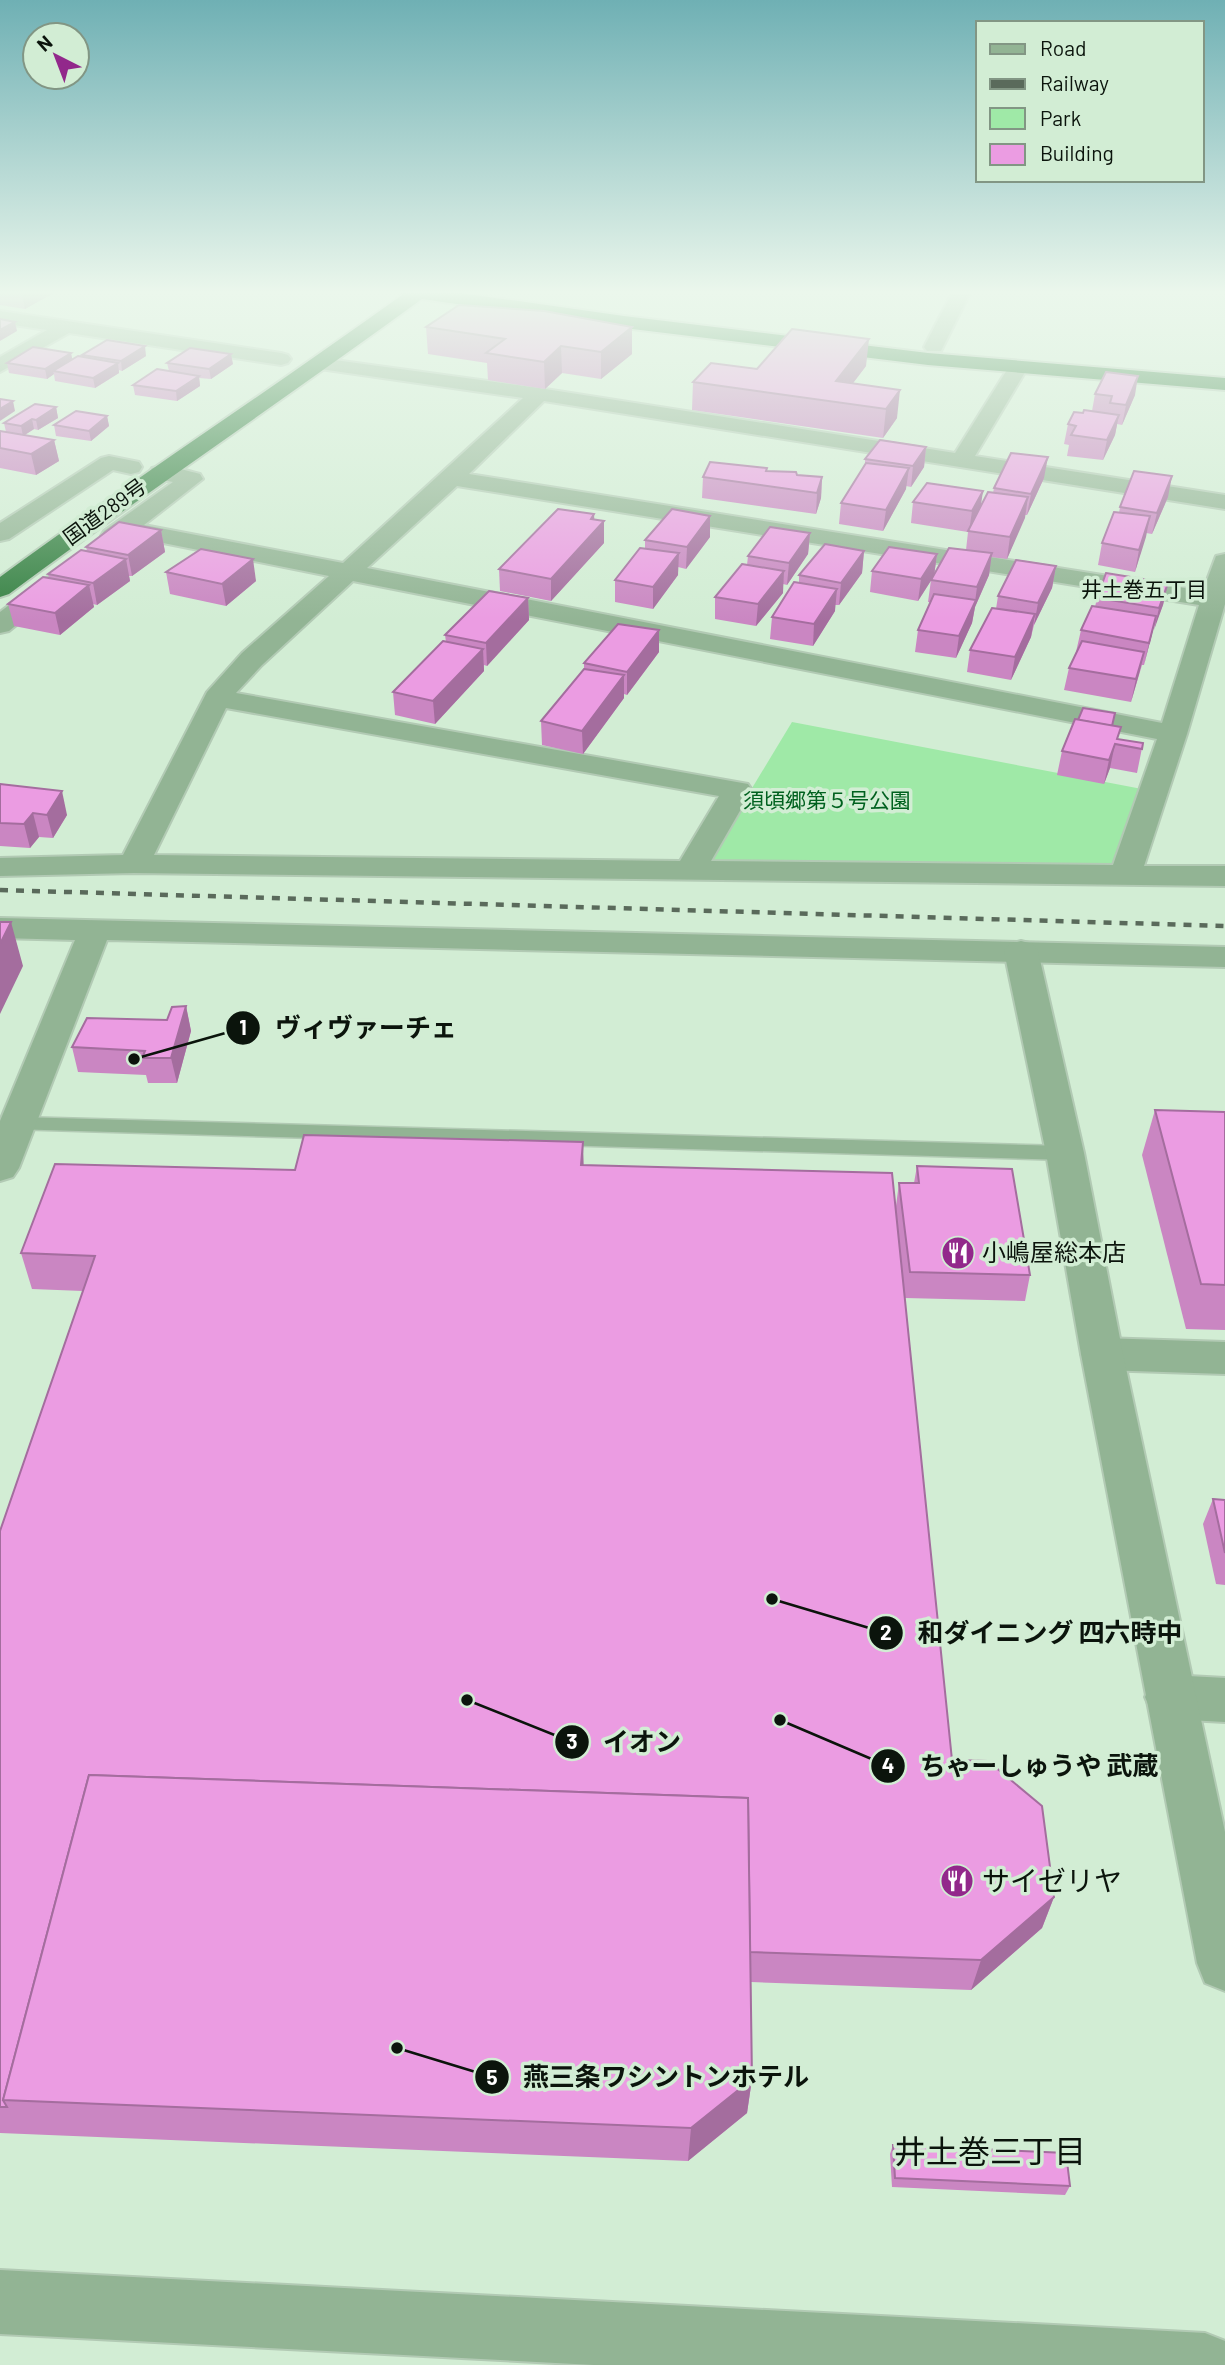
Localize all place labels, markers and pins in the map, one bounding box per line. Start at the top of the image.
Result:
callout: ヴィヴァーチェ [226,1004,471,1051]
restaurant icon: 小嶋屋総本店 [939,1234,977,1272]
place label: 小嶋屋総本店 [982,1237,1126,1266]
callout: 和ダイニング 四六時中 [868,1609,1196,1656]
callout: イオン [554,1718,695,1765]
callout: ちゃーしゅうや 武蔵 [870,1742,1173,1789]
restaurant icon: サイゼリヤ [938,1862,976,1900]
place label: サイゼリヤ [982,1863,1122,1897]
callout: 燕三条ワシントンホテル [474,2054,823,2101]

